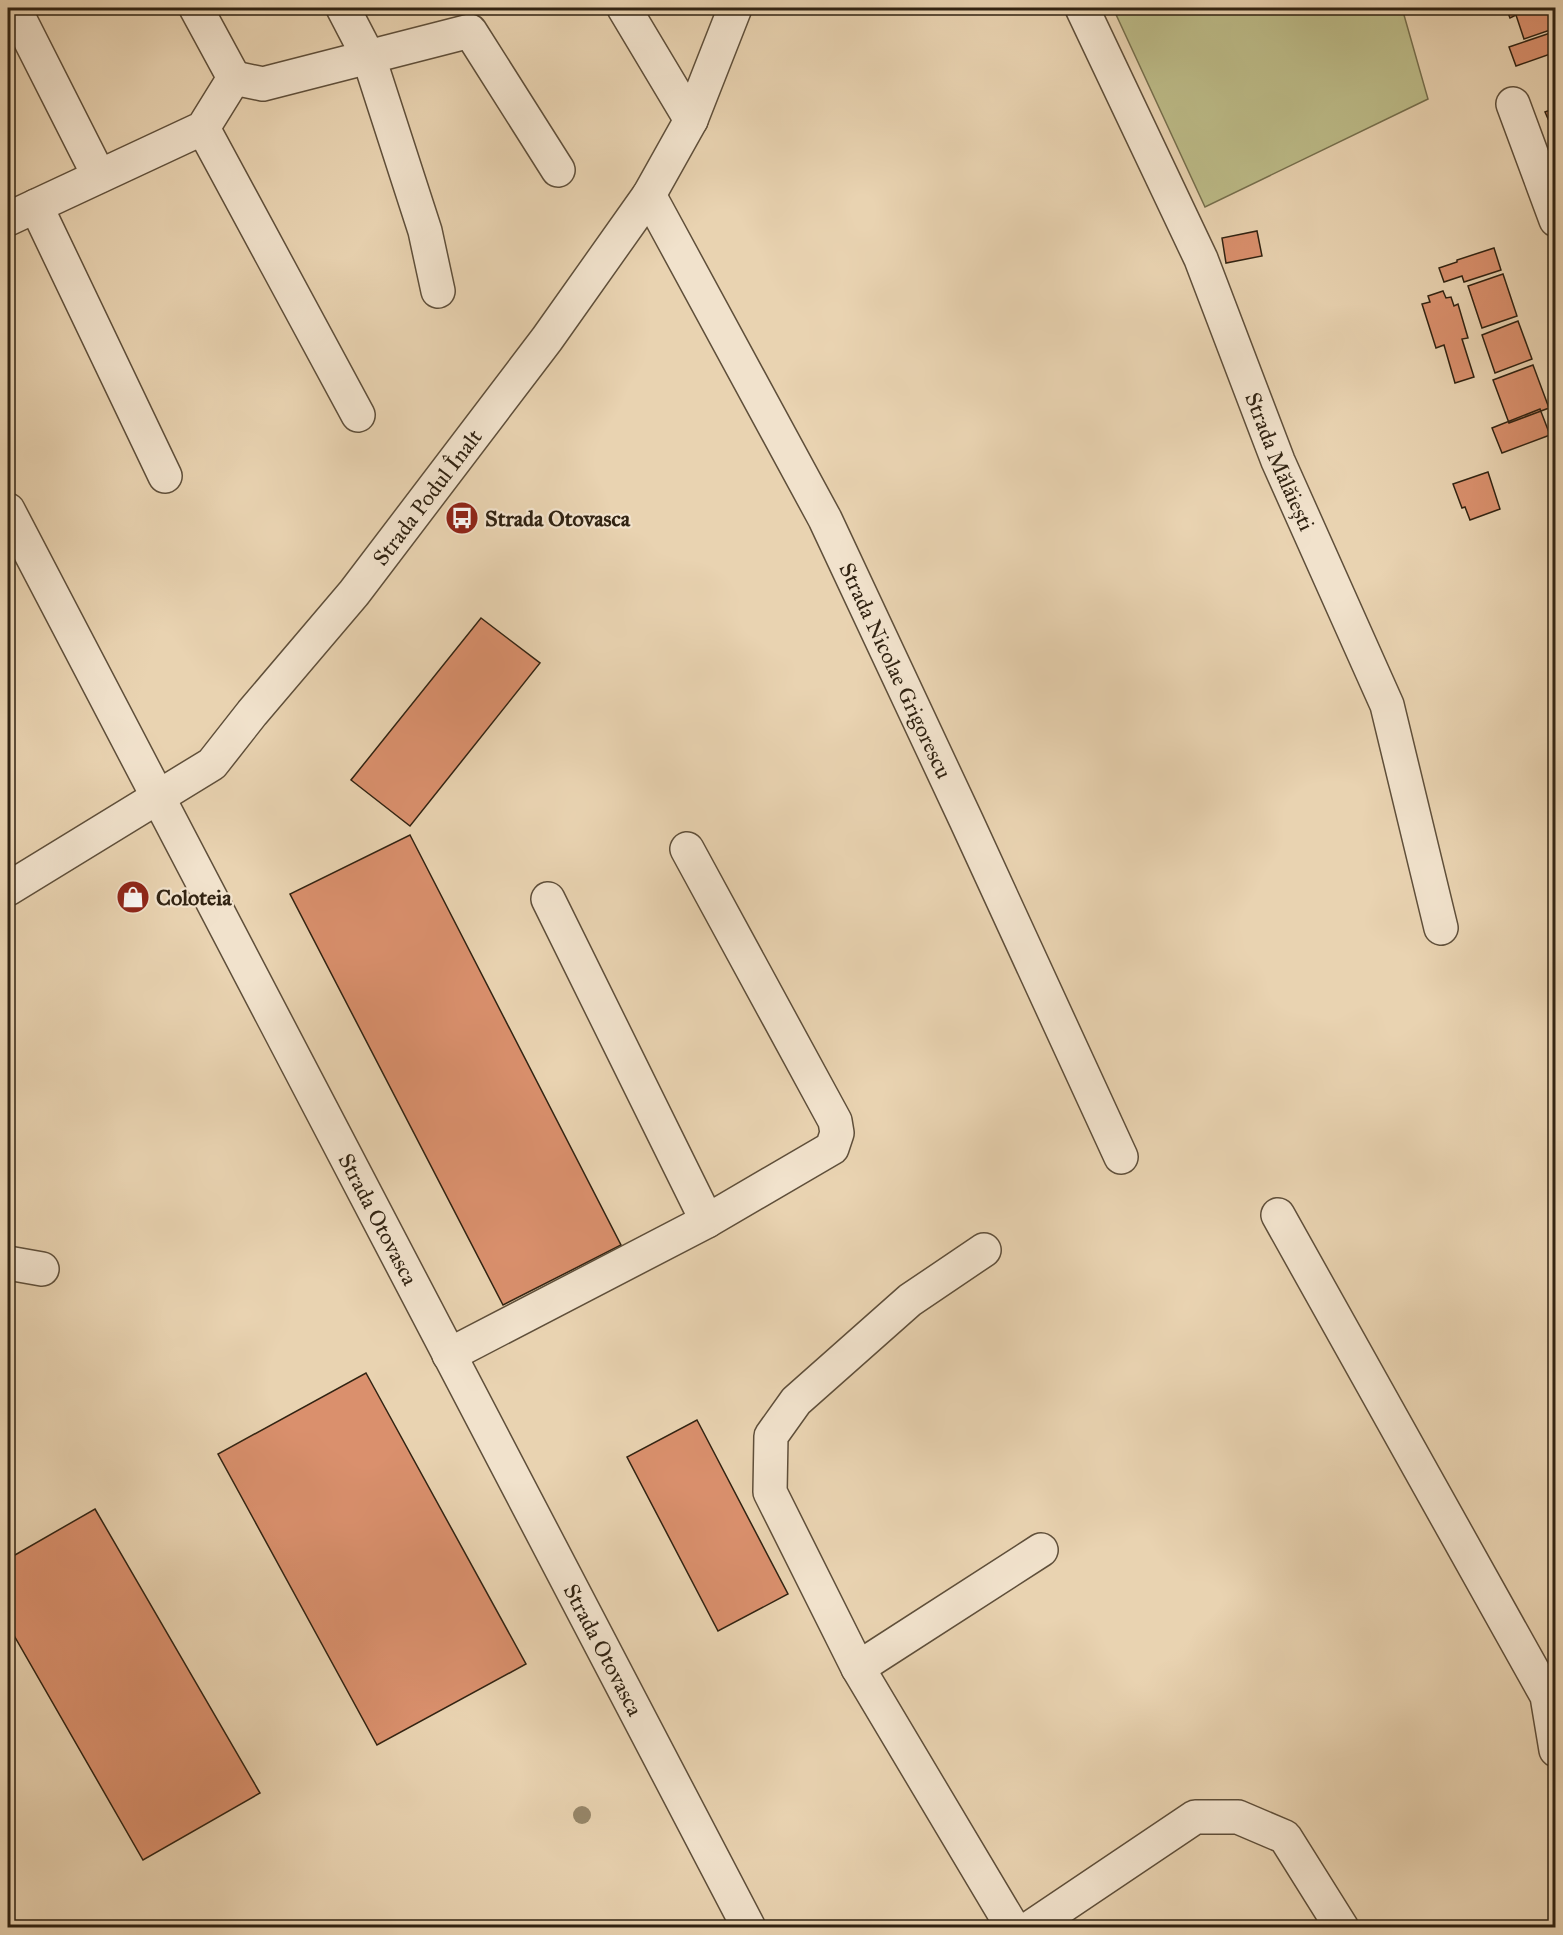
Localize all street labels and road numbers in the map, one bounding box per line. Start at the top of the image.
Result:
street label: Strada Mălăiești [1239,389,1320,535]
street label: Strada Podul Înalt [367,424,488,571]
street label: Strada Nicolae Grigorescu [833,558,958,783]
street label: Strada Otovasca [332,1149,424,1290]
street label: Strada Otovasca [558,1579,649,1721]

